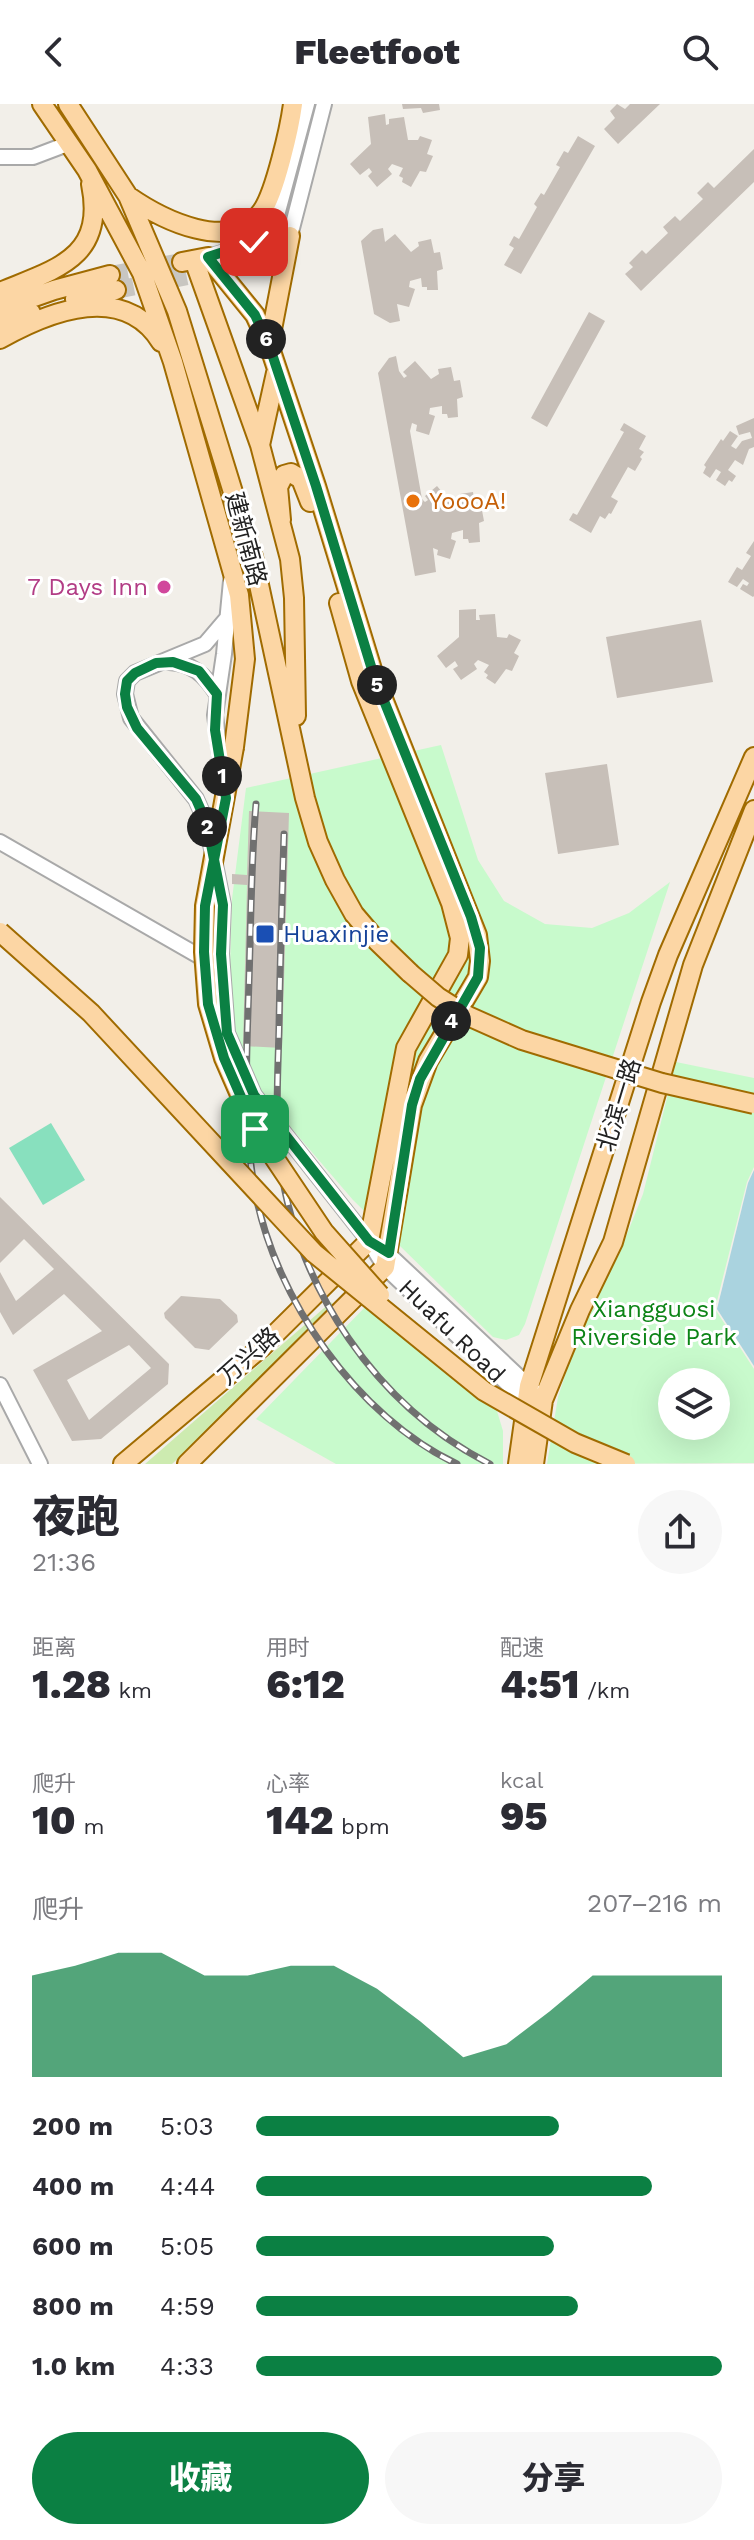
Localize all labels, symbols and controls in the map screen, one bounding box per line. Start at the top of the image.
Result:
icon: back [32,30,76,74]
icon: search [678,30,722,74]
text: Fleetfoot [294,31,460,73]
pin [220,208,288,276]
icon: check [232,220,276,264]
pin: 6 [246,319,286,359]
text: 6 [259,326,273,351]
place label: YoooA! [429,487,506,515]
street label: 建新南路 [220,489,272,589]
marker: YoooA! [404,492,422,510]
place label: 7 Days Inn [27,573,148,601]
marker: 7 Days Inn [155,578,173,596]
pin: 5 [357,665,397,705]
text: 5 [371,672,383,697]
pin: 1 [202,756,242,796]
text: 1 [217,763,227,788]
pin: 2 [187,807,227,847]
text: 2 [200,814,214,839]
place label: Huaxinjie [283,920,389,948]
marker: Huaxinjie [254,923,276,945]
pin: 4 [431,1001,471,1041]
text: 4 [444,1008,458,1033]
street label: 北滨一路 [592,1055,646,1155]
pin [221,1095,289,1163]
icon: arrive [233,1107,277,1151]
street label: Huafu Road [393,1273,511,1389]
park label: Xiangguosi Riverside Park [571,1295,737,1351]
street label: 万兴路 [213,1322,285,1390]
map controls [658,1368,730,1440]
button: layers [658,1368,730,1440]
button: share [638,1490,722,1574]
text: 夜跑 [32,1491,120,1543]
text: 21:36 [32,1547,96,1577]
text: 距离 [32,1635,76,1660]
text: 用时 [266,1635,310,1660]
text: 配速 [500,1635,544,1660]
text: 1.28 [32,1661,111,1708]
text: 6:12 [266,1661,345,1708]
text: 4:51 [500,1661,580,1708]
text: km [111,1678,152,1703]
text: /km [580,1678,630,1703]
text: kcal [500,1768,544,1793]
text: 爬升 [32,1771,76,1796]
text: 心率 [266,1771,310,1796]
text: 95 [500,1793,548,1840]
text: 10 [32,1797,76,1844]
text: 142 [266,1797,334,1844]
text: m [76,1814,104,1839]
text: bpm [334,1814,390,1839]
text: 207–216 m [587,1888,722,1918]
text: 爬升 [32,1894,84,1924]
text: 200 m [32,2111,113,2141]
text: 5:03 [160,2111,214,2141]
text: 400 m [32,2171,114,2201]
text: 4:44 [160,2171,215,2201]
text: 600 m [32,2231,113,2261]
text: 5:05 [160,2231,214,2261]
text: 800 m [32,2291,114,2321]
text: 4:59 [160,2291,215,2321]
text: 1.0 km [32,2351,115,2381]
text: 4:33 [160,2351,214,2381]
button: 收藏 [32,2432,369,2524]
button: 分享 [385,2432,722,2524]

